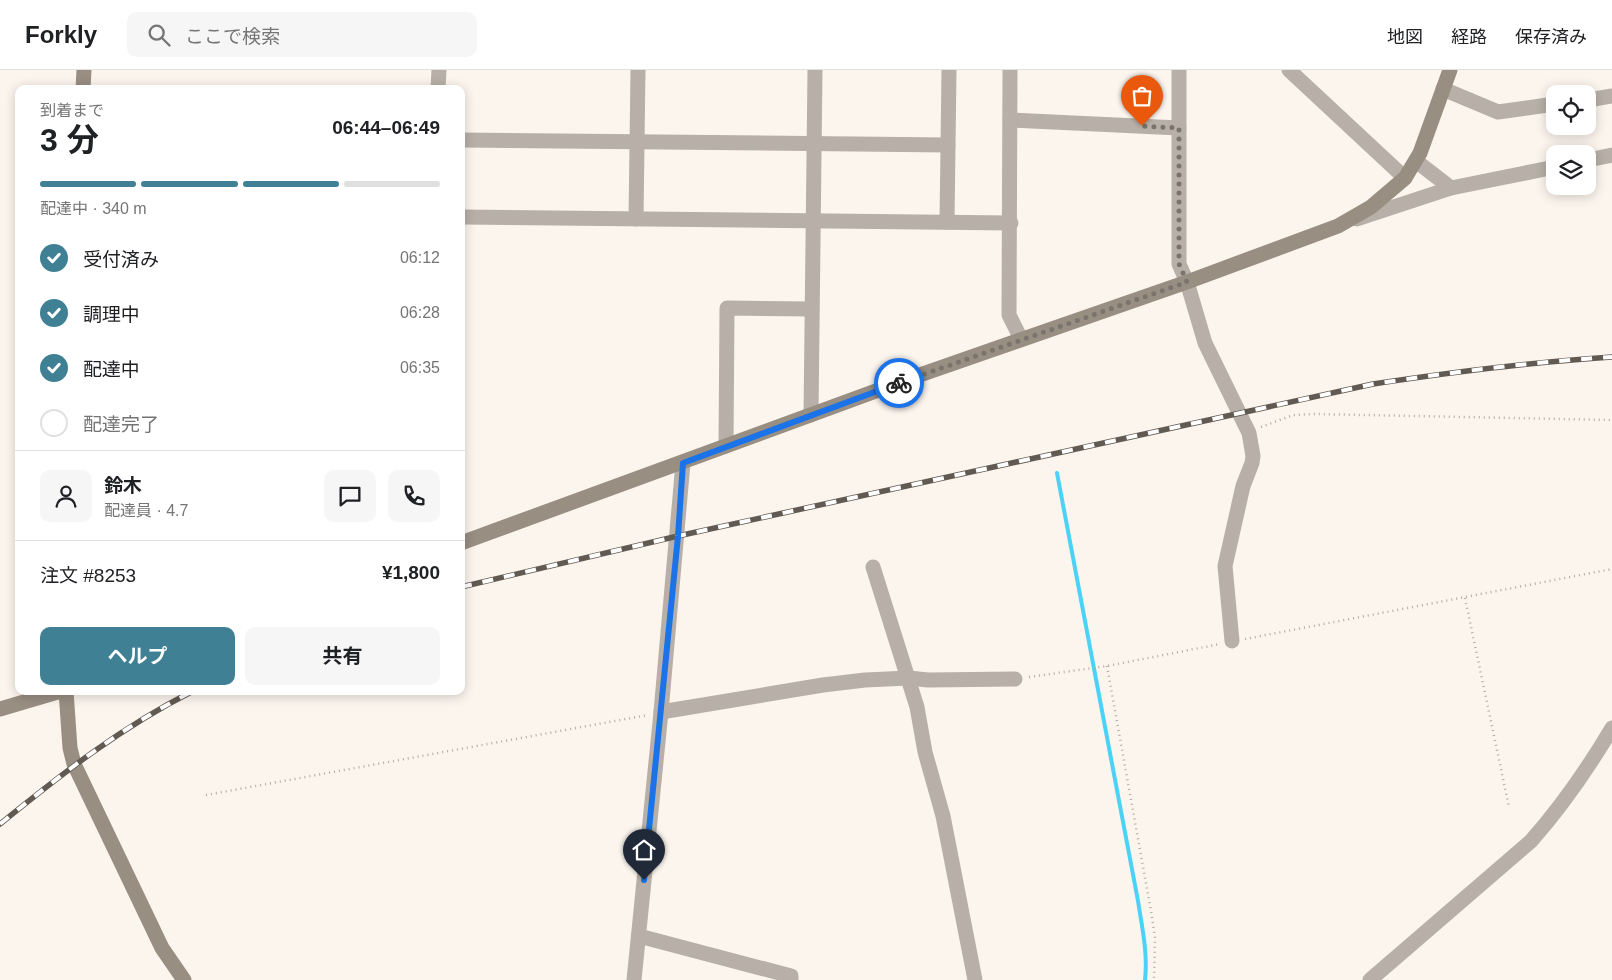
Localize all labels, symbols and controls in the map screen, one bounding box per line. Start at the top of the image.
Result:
search box [127,12,477,57]
text: Forkly [25,21,97,48]
icon: search [145,21,173,49]
text: ここで検索 [185,26,280,47]
text: 地図 [1387,27,1423,47]
text: 経路 [1451,27,1487,47]
text: 保存済み [1515,27,1587,47]
pin [1121,75,1163,126]
icon: bag [1128,82,1156,110]
map controls [1546,85,1596,195]
button: locate [1546,85,1596,135]
text: 到着まで [40,102,104,119]
text: 06:44–06:49 [332,117,440,138]
text: 3 分 [40,122,99,158]
button: layers [1546,145,1596,195]
text: 配達中 · 340 m [40,200,147,217]
icon: check [40,244,68,272]
text: 受付済み [83,249,159,270]
text: 06:12 [400,249,440,266]
icon: check [40,299,68,327]
text: 調理中 [83,304,140,325]
text: 06:28 [400,304,440,321]
icon: check [40,354,68,382]
courier [874,358,924,408]
text: 配達中 [83,359,140,380]
text: 06:35 [400,359,440,376]
icon: bike [885,369,913,397]
text: 配達完了 [83,414,159,435]
button: person [40,470,92,522]
button: chat [324,470,376,522]
button: phone [388,470,440,522]
text: 鈴木 [104,475,142,496]
text: 配達員 · 4.7 [104,502,188,519]
text: ¥1,800 [382,562,440,583]
text: 注文 #8253 [40,565,136,586]
button: ヘルプ [40,627,235,685]
button: 共有 [245,627,440,685]
pin [623,829,665,880]
icon: home [630,836,658,864]

